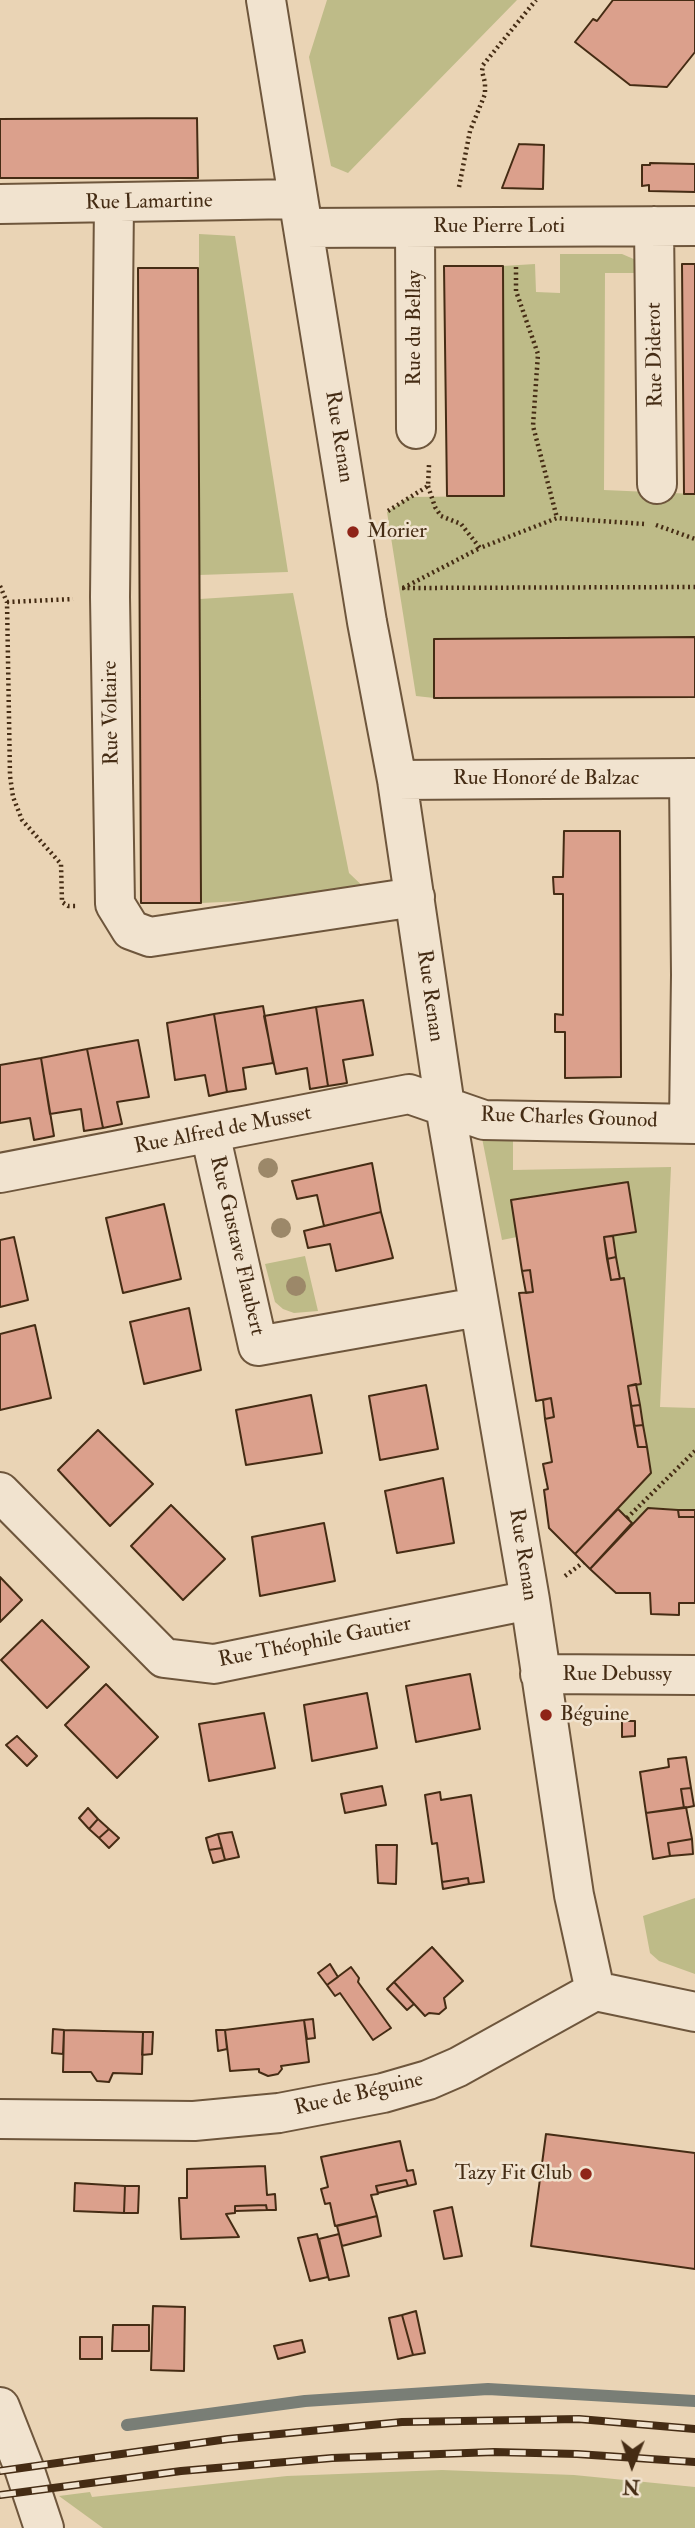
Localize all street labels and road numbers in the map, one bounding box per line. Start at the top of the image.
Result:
street label: Rue Lamartine [85,189,213,217]
street label: Rue Pierre Loti [433,214,565,240]
street label: Rue du Bellay [402,270,428,386]
street label: Rue Diderot [642,302,670,408]
street label: Rue Renan [318,389,358,485]
street label: Rue Voltaire [98,660,126,766]
street label: Rue Honoré de Balzac [453,766,639,792]
street label: Rue Renan [410,948,448,1044]
street label: Rue Alfred de Musset [132,1101,314,1161]
street label: Rue Charles Gounod [480,1103,658,1135]
street label: Rue Gustave Flaubert [203,1154,269,1338]
street label: Rue Renan [502,1507,542,1603]
street label: Rue Théophile Gautier [216,1612,414,1674]
street label: Rue Debussy [562,1662,672,1688]
street label: Rue de Béguine [292,2068,426,2122]

